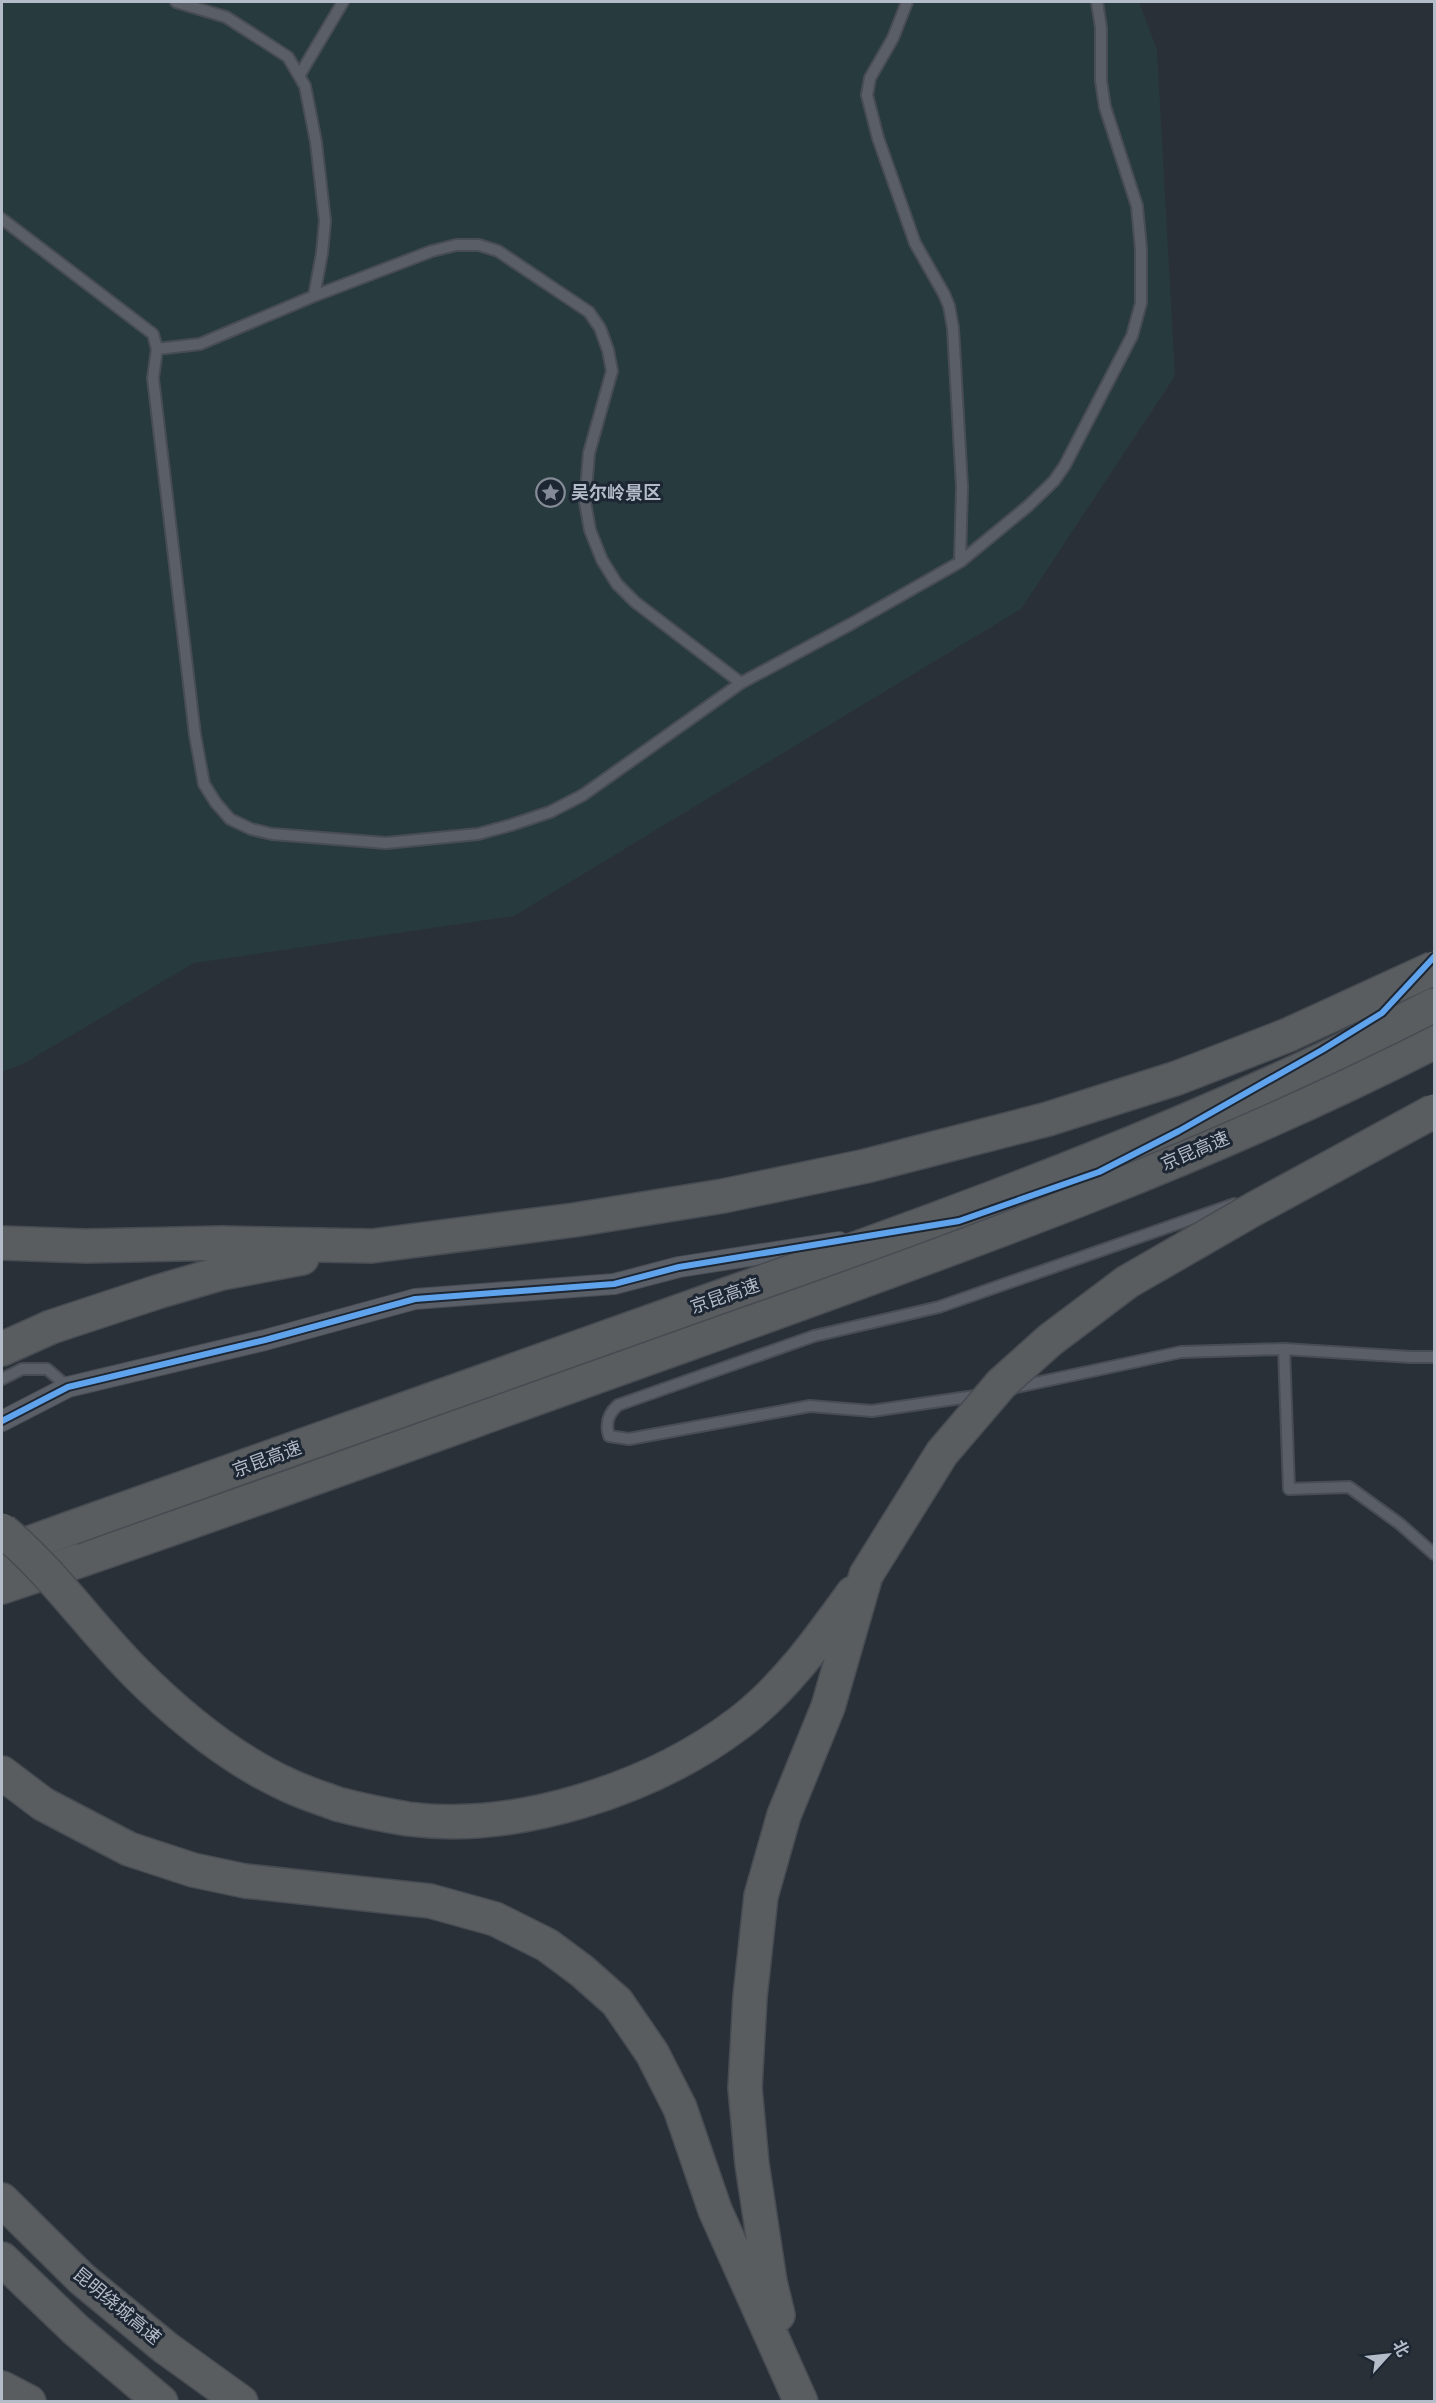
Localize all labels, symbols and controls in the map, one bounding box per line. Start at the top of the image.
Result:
place icon: 吴尔岭景区 [534,477,566,509]
place label: 吴尔岭景区 [571,481,661,504]
street label: 京昆高速 [1157,1126,1232,1175]
street label: 京昆高速 [687,1273,763,1318]
street label: 京昆高速 [229,1435,305,1482]
street label: 昆明绕城高速 [69,2262,166,2349]
north arrow [1358,2325,1418,2385]
text: 北 [1388,2337,1414,2360]

